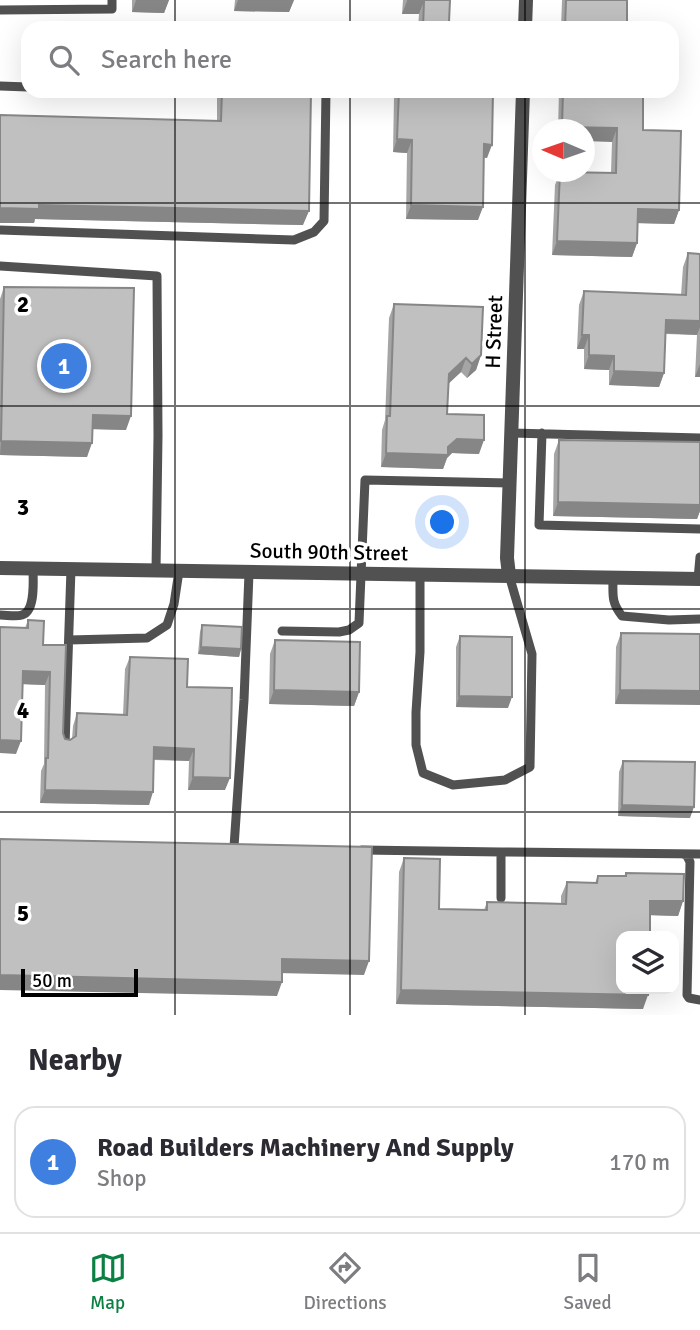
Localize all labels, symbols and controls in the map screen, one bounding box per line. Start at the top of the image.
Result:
search box [21,21,679,98]
icon: search [45,41,83,79]
text: Search here [101,44,232,76]
north arrow [532,119,595,182]
text: 2 [17,290,29,319]
street label: H Street [480,295,508,369]
pin: 1 [41,340,87,392]
text: 3 [17,493,29,522]
your location [425,505,459,539]
street label: South 90th Street [250,538,408,566]
text: 4 [17,696,29,725]
text: 5 [17,899,29,928]
map controls [616,931,679,994]
button: layers [616,931,679,994]
scale bar [21,966,138,998]
text: 50 m [32,969,72,993]
text: Nearby [28,1042,122,1079]
text: Road Builders Machinery And Supply [97,1132,514,1164]
text: 1 [47,1148,59,1177]
text: 170 m [609,1148,670,1177]
text: Shop [97,1164,146,1193]
tab: Map [89,1249,127,1315]
tab: Directions [304,1249,387,1315]
tab: Saved [564,1249,611,1315]

